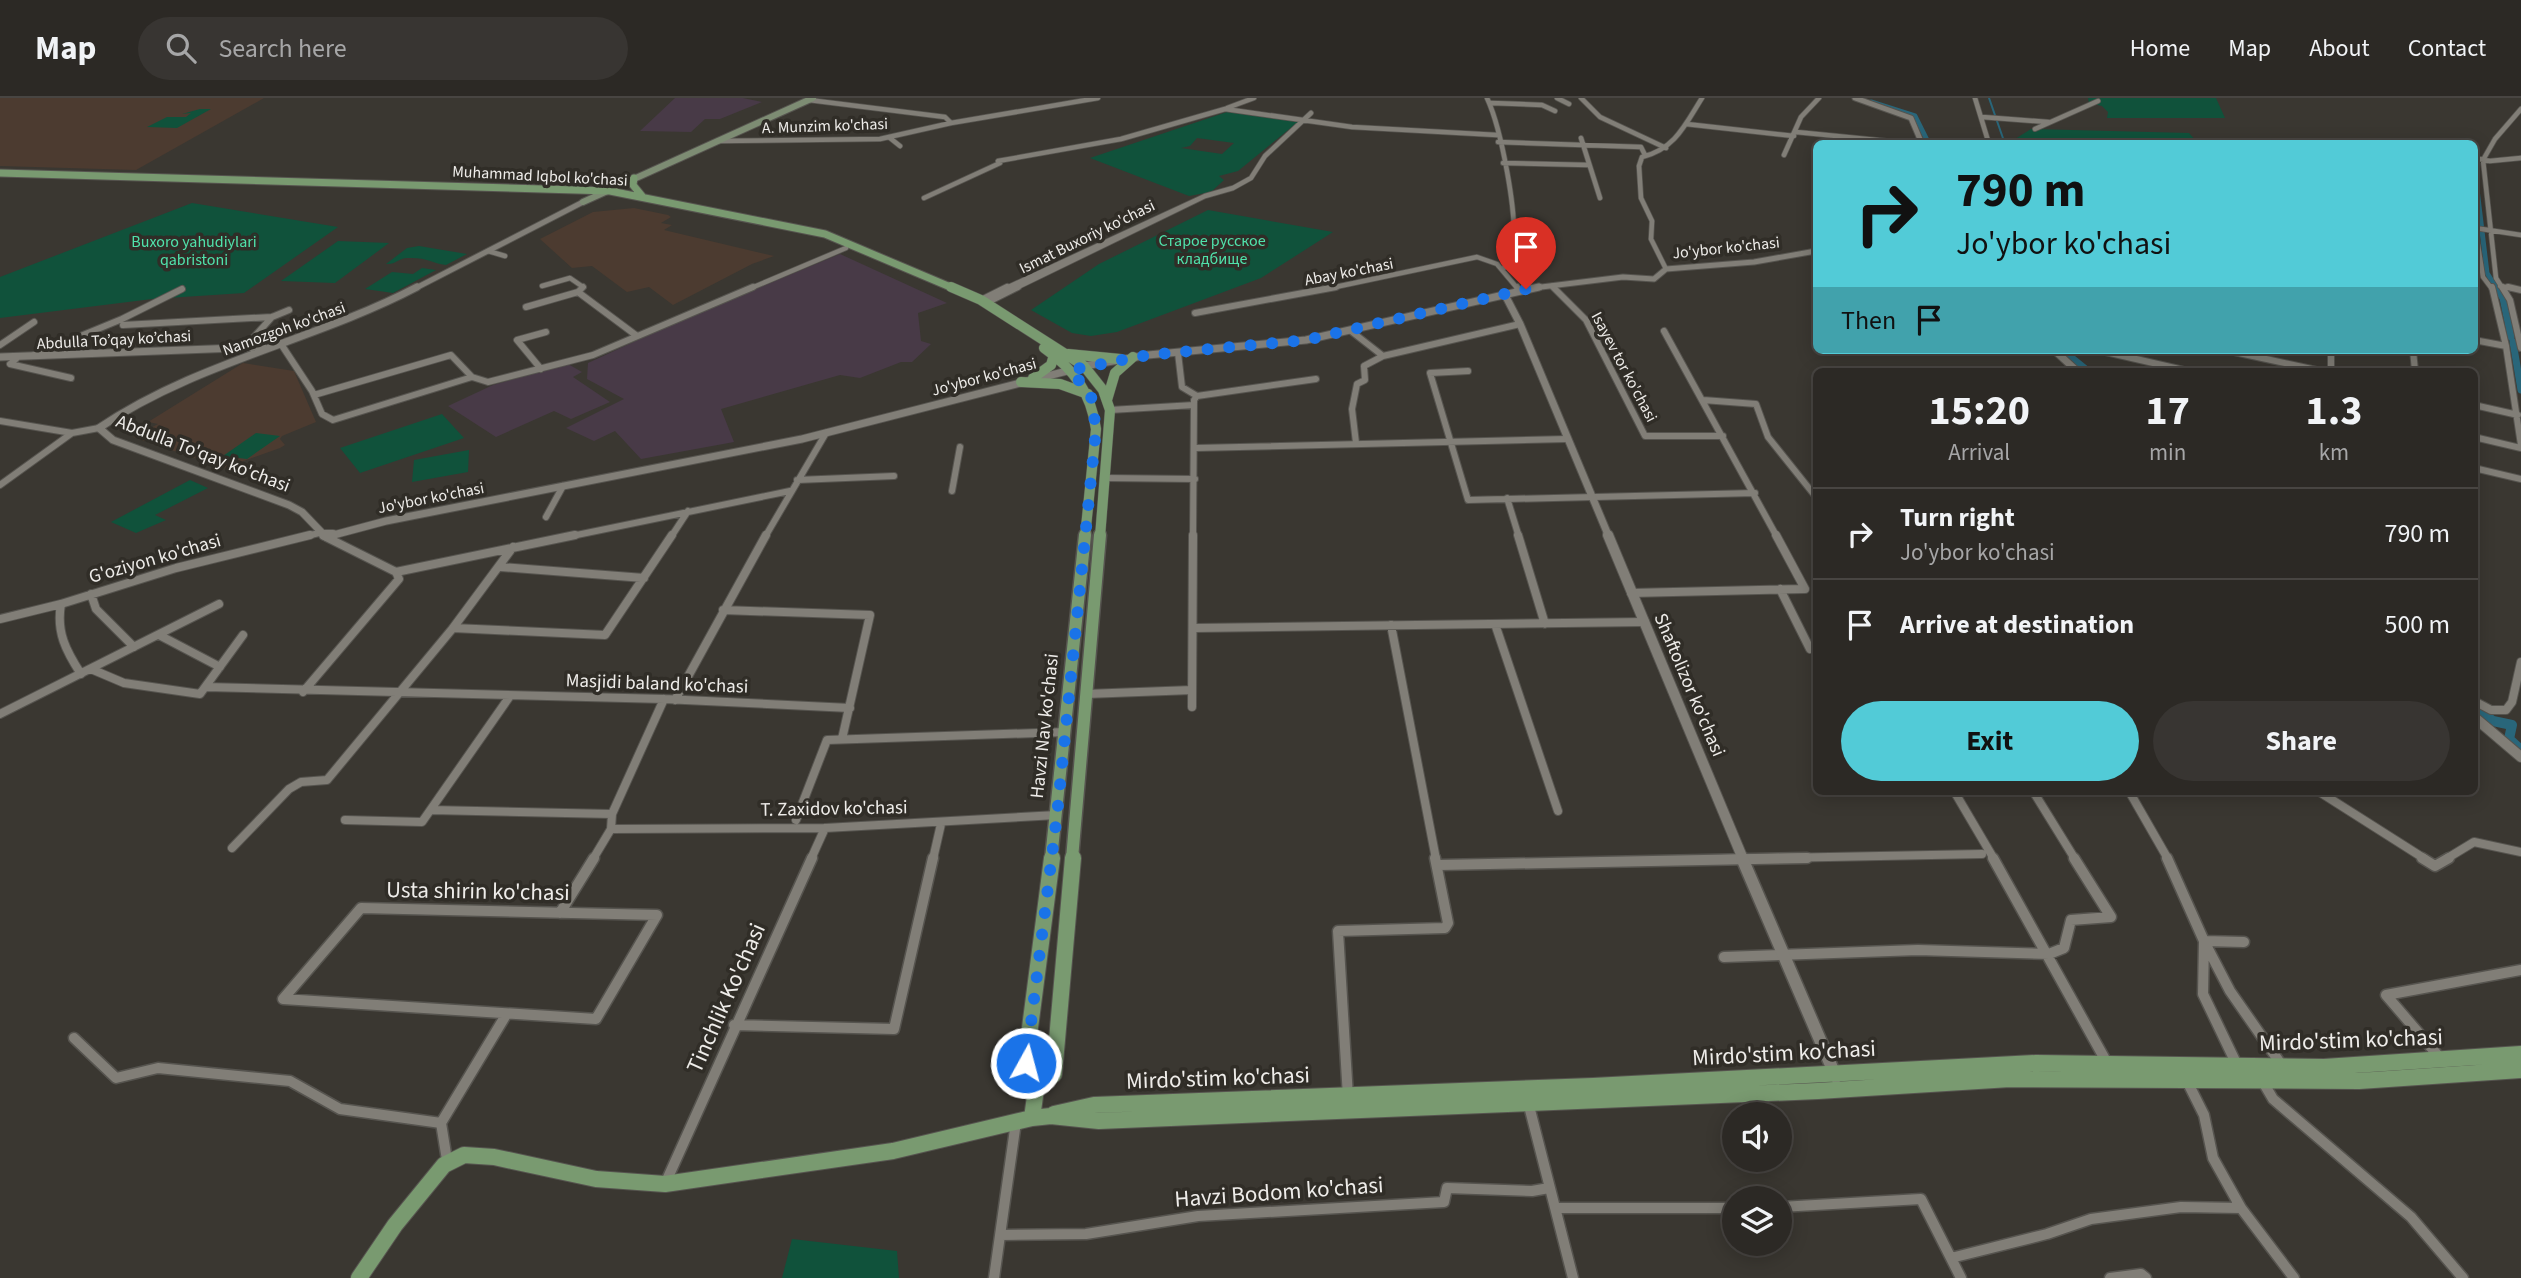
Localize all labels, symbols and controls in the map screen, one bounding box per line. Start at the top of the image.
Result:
search box [138,17,628,80]
text: Map [35,25,96,72]
icon: search [162,29,200,67]
text: Search here [218,30,347,67]
text: Home [2130,31,2190,66]
text: Map [2228,31,2271,66]
text: About [2309,31,2370,66]
text: Contact [2408,31,2486,66]
street label: A. Munzim ko'chasi [762,113,888,139]
text: 790 m [1956,156,2085,226]
street label: Muhammad Iqbol ko'chasi [452,160,628,192]
icon: right [1841,168,1932,259]
street label: Ismat Buxoriy ko'chasi [1015,195,1159,279]
pin [1496,217,1556,289]
text: Jo'ybor ko'chasi [1956,221,2171,267]
icon: arrive [1507,228,1545,266]
park label: Старое русское кладбище [1158,230,1266,270]
park label: Buxoro yahudiylari qabristoni [131,231,257,271]
street label: Jo'ybor ko'chasi [1671,231,1781,265]
street label: Abay ko'chasi [1303,253,1395,291]
street label: Namozgoh ko'chasi [219,297,349,361]
icon: arrive [1910,301,1948,339]
text: Then [1841,302,1896,339]
street label: Isayev tor ko'chasi [1586,308,1662,426]
street label: Abdulla To’qay ko’chasi [36,325,192,355]
street label: Jo'ybor ko'chasi [929,352,1039,402]
text: 15:20 [1929,381,2030,441]
text: 17 [2146,381,2190,441]
text: 1.3 [2305,381,2362,441]
street label: Abdulla To'qay ko'chasi [112,408,294,500]
text: Arrival [1948,436,2010,469]
text: min [2149,436,2186,469]
text: km [2319,436,2349,469]
street label: Jo'ybor ko'chasi [376,477,486,519]
text: Turn right [1900,499,2015,536]
icon: right [1841,515,1879,553]
text: 790 m [2384,515,2450,552]
street label: G'oziyon ko'chasi [86,527,224,591]
text: Jo'ybor ko'chasi [1900,536,2055,569]
icon: arrive [1841,606,1879,644]
text: Arrive at destination [1900,606,2134,643]
text: 500 m [2384,606,2450,643]
street label: Shaftolizor ko'chasi [1647,609,1731,761]
street label: Havzi Nav ko'chasi [1024,652,1066,800]
street label: Masjidi baland ko'chasi [565,667,749,701]
button: Exit [1841,701,2139,781]
button: Share [2153,701,2450,781]
street label: T. Zaxidov ko'chasi [760,794,908,824]
street label: Usta shirin ko'chasi [386,873,570,909]
street label: Tinchlik Ko'chasi [678,918,774,1078]
street label: Mirdo'stim ko'chasi [2258,1020,2444,1060]
position arrow [989,1026,1063,1100]
street label: Mirdo'stim ko'chasi [1691,1032,1877,1074]
street label: Mirdo'stim ko'chasi [1125,1058,1311,1098]
map controls [1722,1102,1792,1256]
button: sound [1722,1102,1792,1172]
street label: Havzi Bodom ko'chasi [1173,1168,1385,1216]
button: layers [1722,1186,1792,1256]

